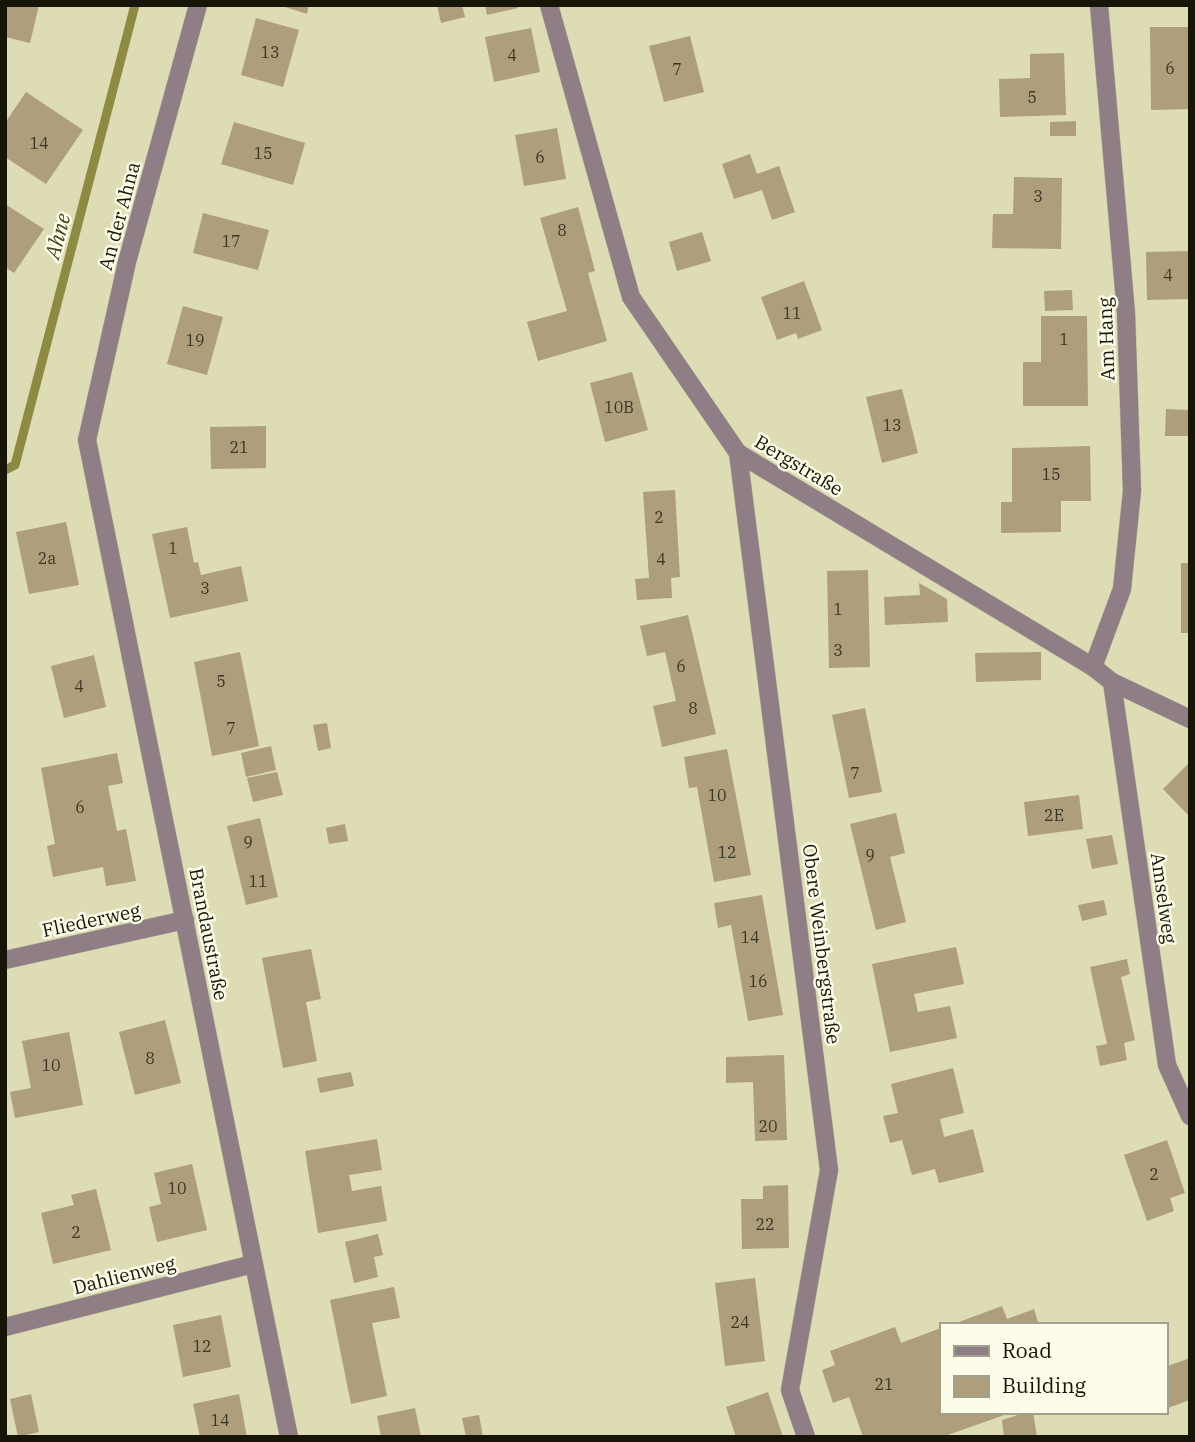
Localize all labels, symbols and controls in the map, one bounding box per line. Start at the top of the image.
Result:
house number: 13 [260,42,280,62]
house number: 4 [507,45,517,65]
house number: 6 [1165,58,1175,78]
house number: 7 [672,59,682,79]
house number: 5 [1027,87,1037,107]
house number: 14 [29,133,49,153]
house number: 15 [253,143,273,163]
house number: 6 [535,147,545,167]
street label: An der Ahna [93,159,145,273]
house number: 3 [1033,186,1043,206]
water label: Ahne [37,210,77,264]
house number: 8 [557,220,567,240]
house number: 17 [221,231,241,251]
house number: 4 [1163,265,1173,285]
street label: Am Hang [1093,296,1119,381]
house number: 11 [782,303,802,323]
house number: 1 [1059,329,1069,349]
house number: 19 [185,330,205,350]
house number: 10B [604,397,634,417]
house number: 13 [882,415,902,435]
street label: Bergstraße [751,429,847,501]
house number: 21 [229,437,249,457]
house number: 15 [1041,464,1061,484]
house number: 2 [654,507,664,527]
house number: 1 [168,538,178,558]
house number: 2a [38,548,56,568]
house number: 4 [656,549,666,569]
house number: 3 [200,578,210,598]
house number: 1 [833,599,843,619]
house number: 3 [833,640,843,660]
house number: 6 [676,656,686,676]
house number: 5 [216,671,226,691]
house number: 4 [74,676,84,696]
house number: 8 [688,698,698,718]
house number: 7 [226,718,236,738]
house number: 7 [850,763,860,783]
house number: 10 [707,785,727,805]
house number: 6 [75,797,85,817]
house number: 2E [1044,805,1064,825]
house number: 9 [243,832,253,852]
house number: 12 [717,842,737,862]
street label: Obere Weinbergstraße [798,842,846,1046]
house number: 9 [865,845,875,865]
street label: Amselweg [1146,851,1182,946]
street label: Brandaustraße [184,866,234,1002]
house number: 11 [248,871,268,891]
street label: Fliederweg [40,898,143,942]
house number: 14 [740,927,760,947]
house number: 16 [748,971,768,991]
house number: 8 [145,1048,155,1068]
house number: 10 [41,1055,61,1075]
house number: 20 [758,1116,778,1136]
house number: 2 [1149,1164,1159,1184]
house number: 10 [167,1178,187,1198]
house number: 22 [755,1214,775,1234]
house number: 2 [71,1222,81,1242]
street label: Dahlienweg [70,1251,178,1299]
house number: 24 [730,1312,750,1332]
legend [940,1323,1167,1414]
house number: 12 [192,1336,212,1356]
text: Road [1002,1336,1052,1364]
text: Building [1002,1371,1087,1399]
house number: 21 [874,1374,894,1394]
house number: 14 [210,1410,230,1430]

